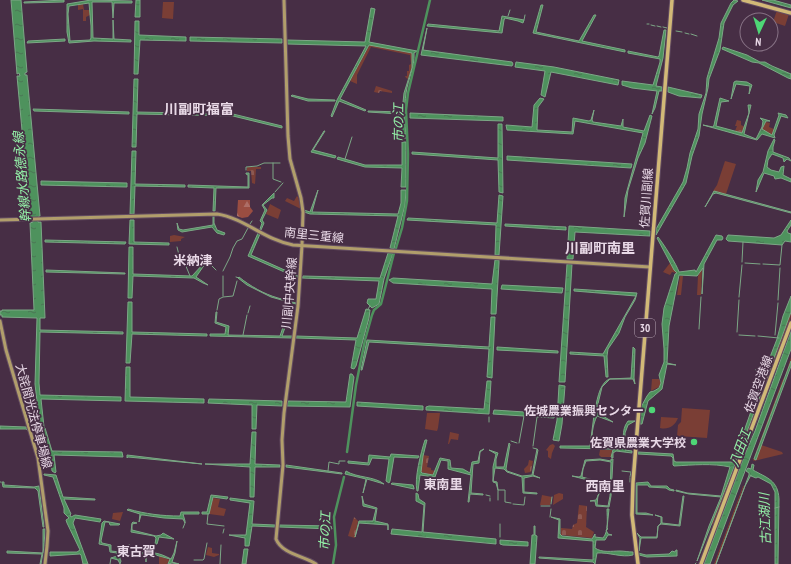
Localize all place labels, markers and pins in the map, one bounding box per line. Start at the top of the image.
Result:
place label: 佐城農業振興センター [524,403,644,418]
marker: 佐城農業振興センター [647,405,657,415]
place label: 佐賀県農業大学校 [590,435,686,450]
marker: 佐賀県農業大学校 [689,437,699,447]

